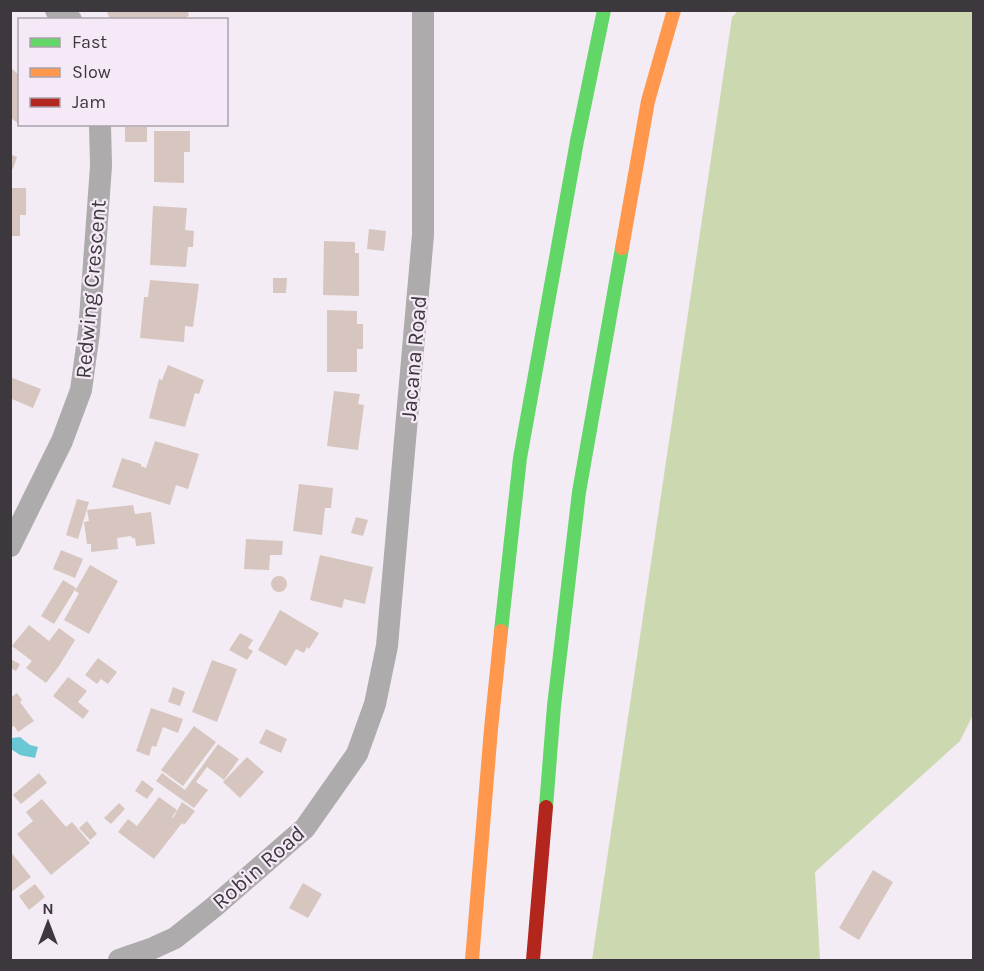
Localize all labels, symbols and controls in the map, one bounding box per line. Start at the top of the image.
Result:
legend [18,18,228,126]
text: Fast [72,31,107,53]
text: Slow [72,61,111,83]
text: Jam [72,91,106,113]
street label: Redwing Crescent [70,198,112,380]
street label: Jacana Road [396,294,432,422]
street label: Robin Road [207,820,310,915]
north arrow [18,893,78,953]
text: N [42,899,54,918]

